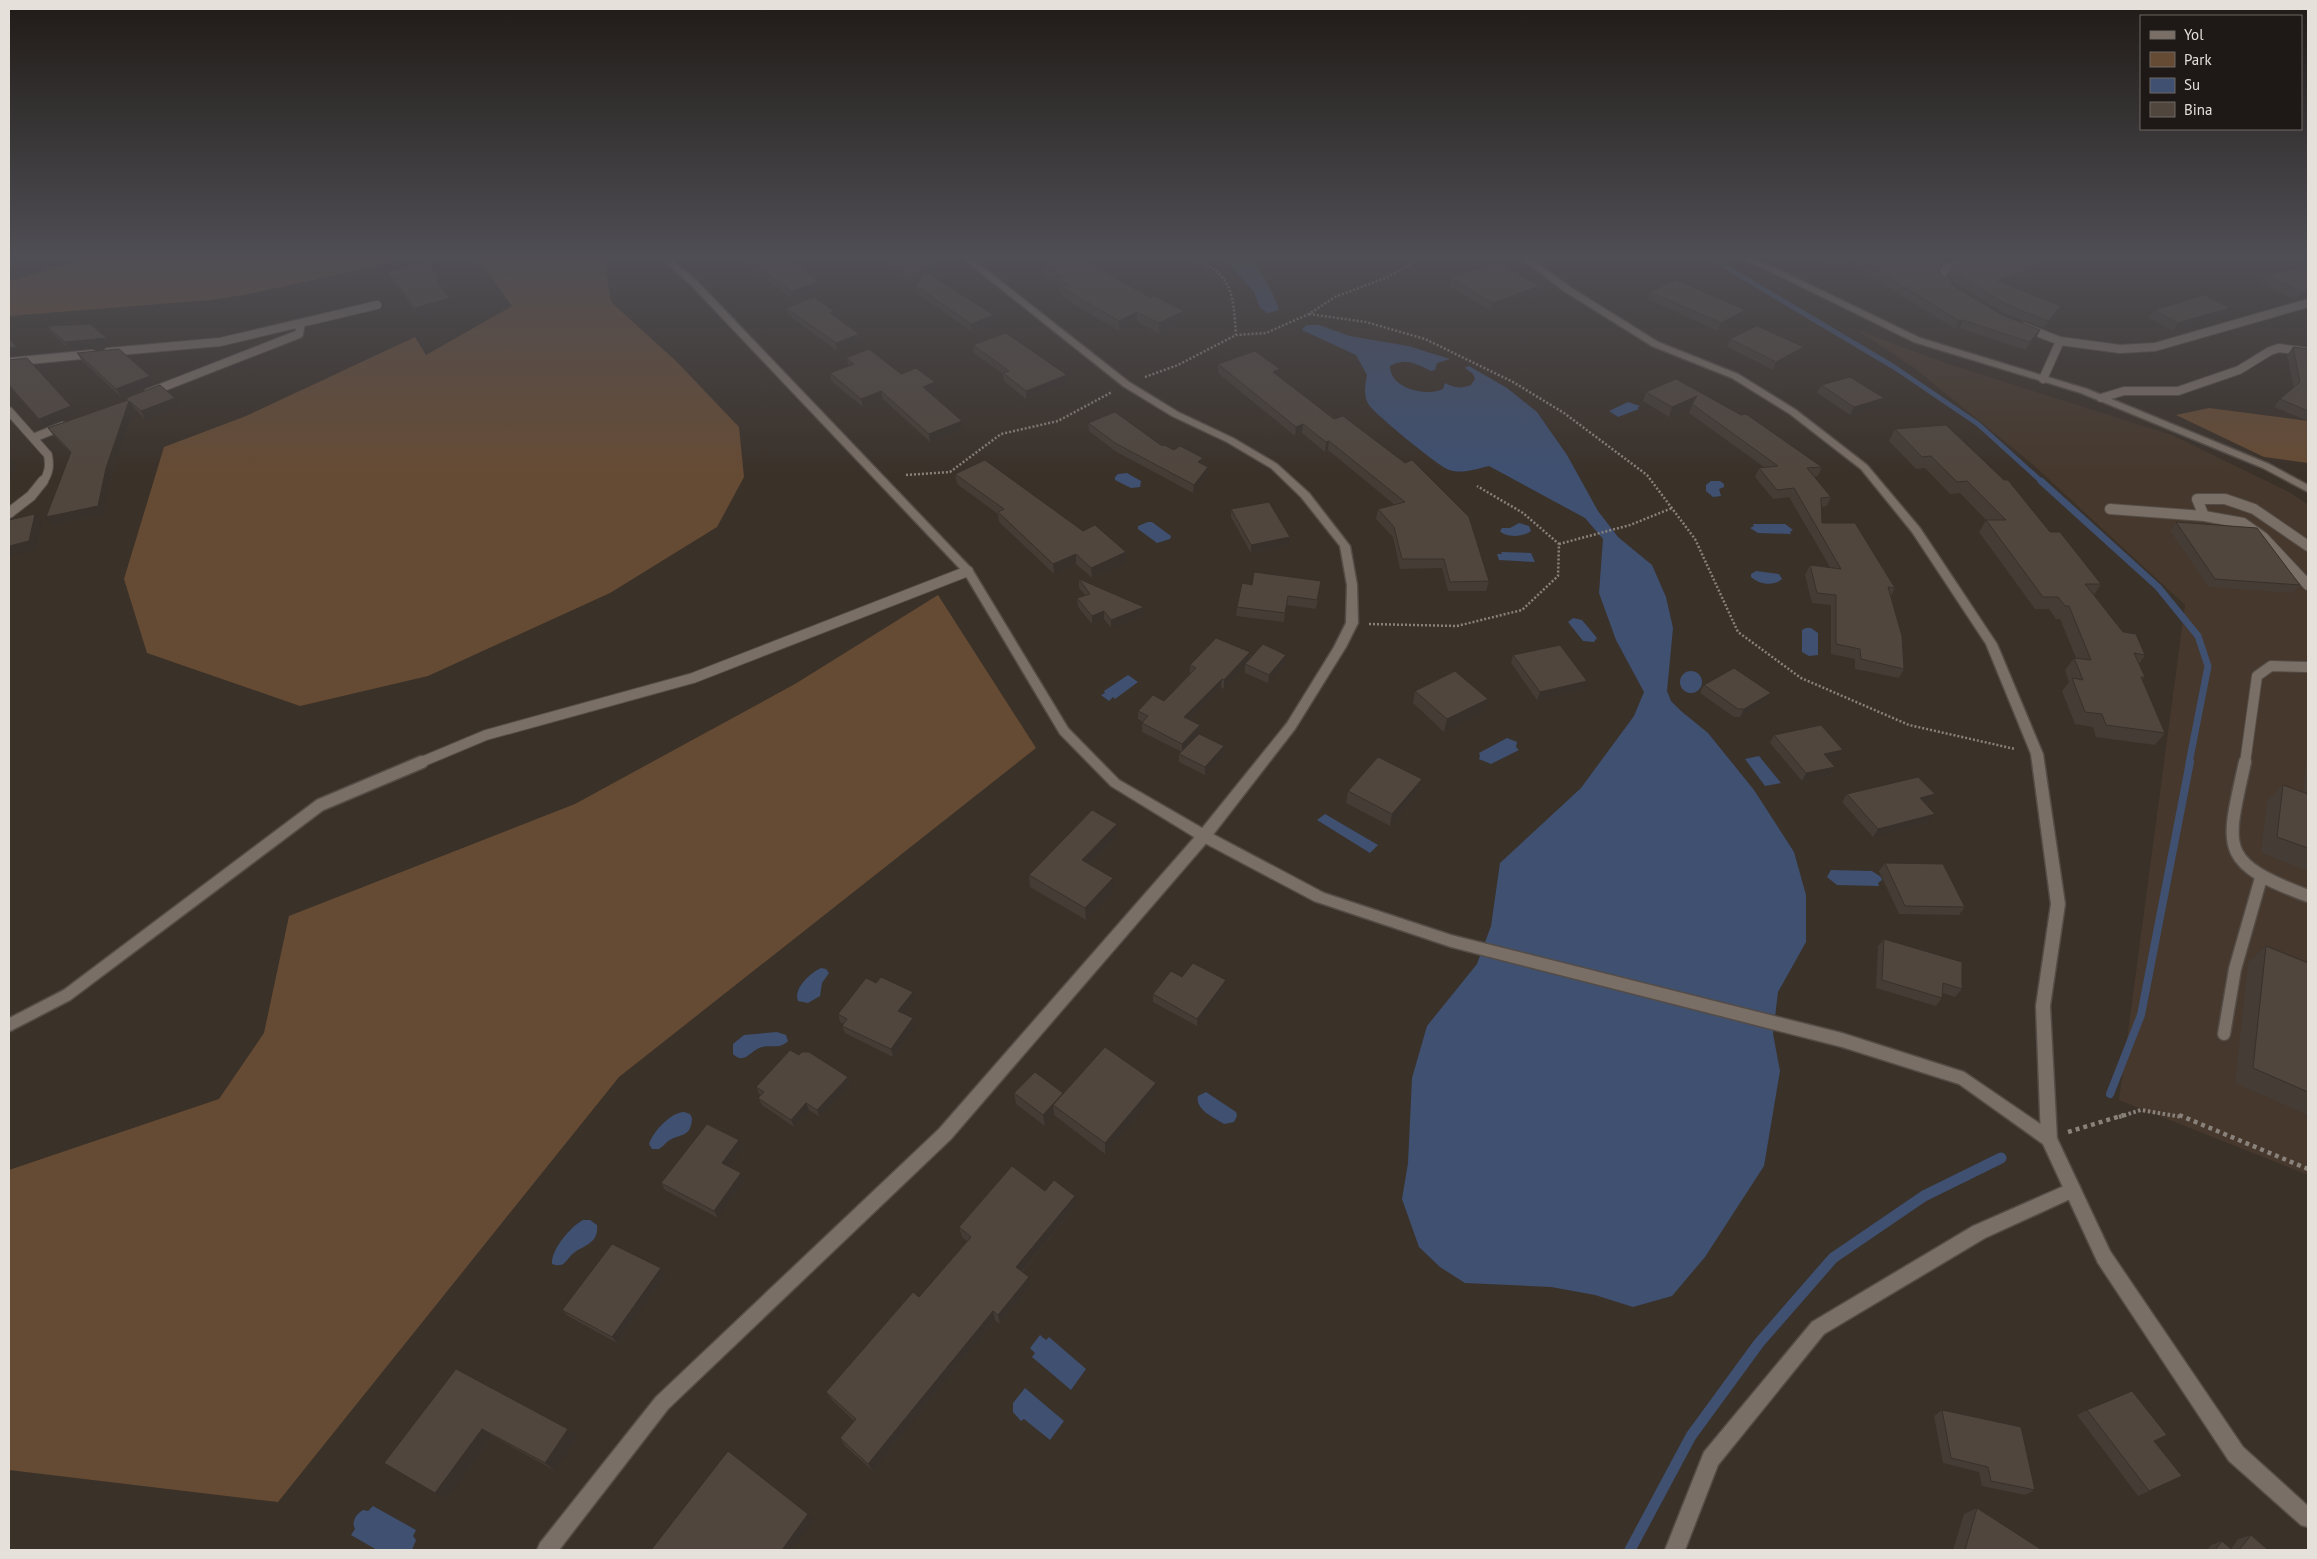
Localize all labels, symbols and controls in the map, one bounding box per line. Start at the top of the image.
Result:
legend [2140,15,2302,130]
text: Yol [2184,25,2204,44]
text: Park [2184,50,2212,69]
text: Su [2184,75,2200,94]
text: Bina [2184,100,2212,119]

